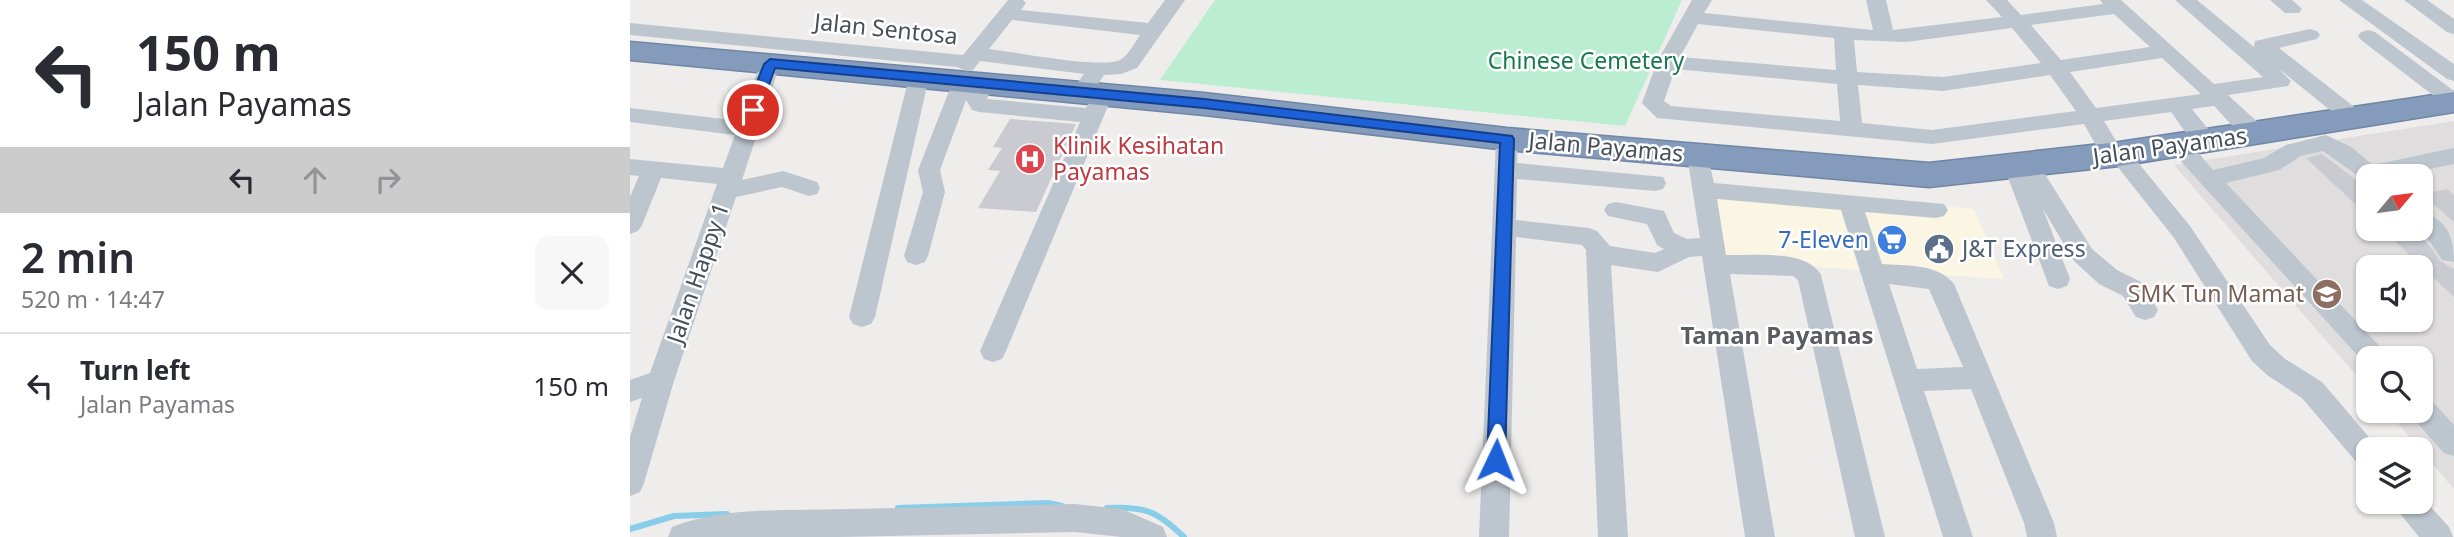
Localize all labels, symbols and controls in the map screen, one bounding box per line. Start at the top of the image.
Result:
street label: Jalan Sentosa [811,4,959,51]
text: 150 m [136,19,281,85]
icon: left [21,28,112,119]
park label: Chinese Cemetery [1488,44,1684,76]
pin [723,80,783,140]
text: Jalan Payamas [136,82,352,125]
icon: arrive [734,91,772,129]
street label: Jalan Payamas [2089,118,2249,172]
street label: Jalan Payamas [1525,123,1685,169]
place label: Klinik Kesihatan Payamas [1053,129,1224,187]
hospital icon: Klinik Kesihatan Payamas [1013,142,1047,176]
icon: left [223,161,261,199]
icon: ahead [296,161,334,199]
icon: right [369,161,407,199]
north arrow [2356,164,2432,242]
map controls [2356,164,2433,514]
street label: Jalan Happy 1 [657,198,736,349]
place label: 7-Eleven [1778,223,1869,255]
supermarket icon: 7-Eleven [1875,223,1909,257]
text: 2 min [21,228,135,285]
public building icon: J&T Express [1922,232,1956,266]
place label: J&T Express [1960,232,2086,264]
button: close [535,236,609,310]
button: sound [2356,255,2433,332]
place label: SMK Tun Mamat [2128,277,2304,309]
school or university icon: SMK Tun Mamat [2310,277,2344,311]
text: 520 m · 14:47 [21,283,165,315]
district label: Taman Payamas [1680,318,1874,351]
button: search [2356,346,2433,423]
text: Turn left [80,352,191,388]
icon: left [21,367,59,405]
text: 150 m [533,368,609,404]
text: Jalan Payamas [80,388,235,420]
position arrow [1459,423,1533,497]
button: layers [2356,437,2433,514]

